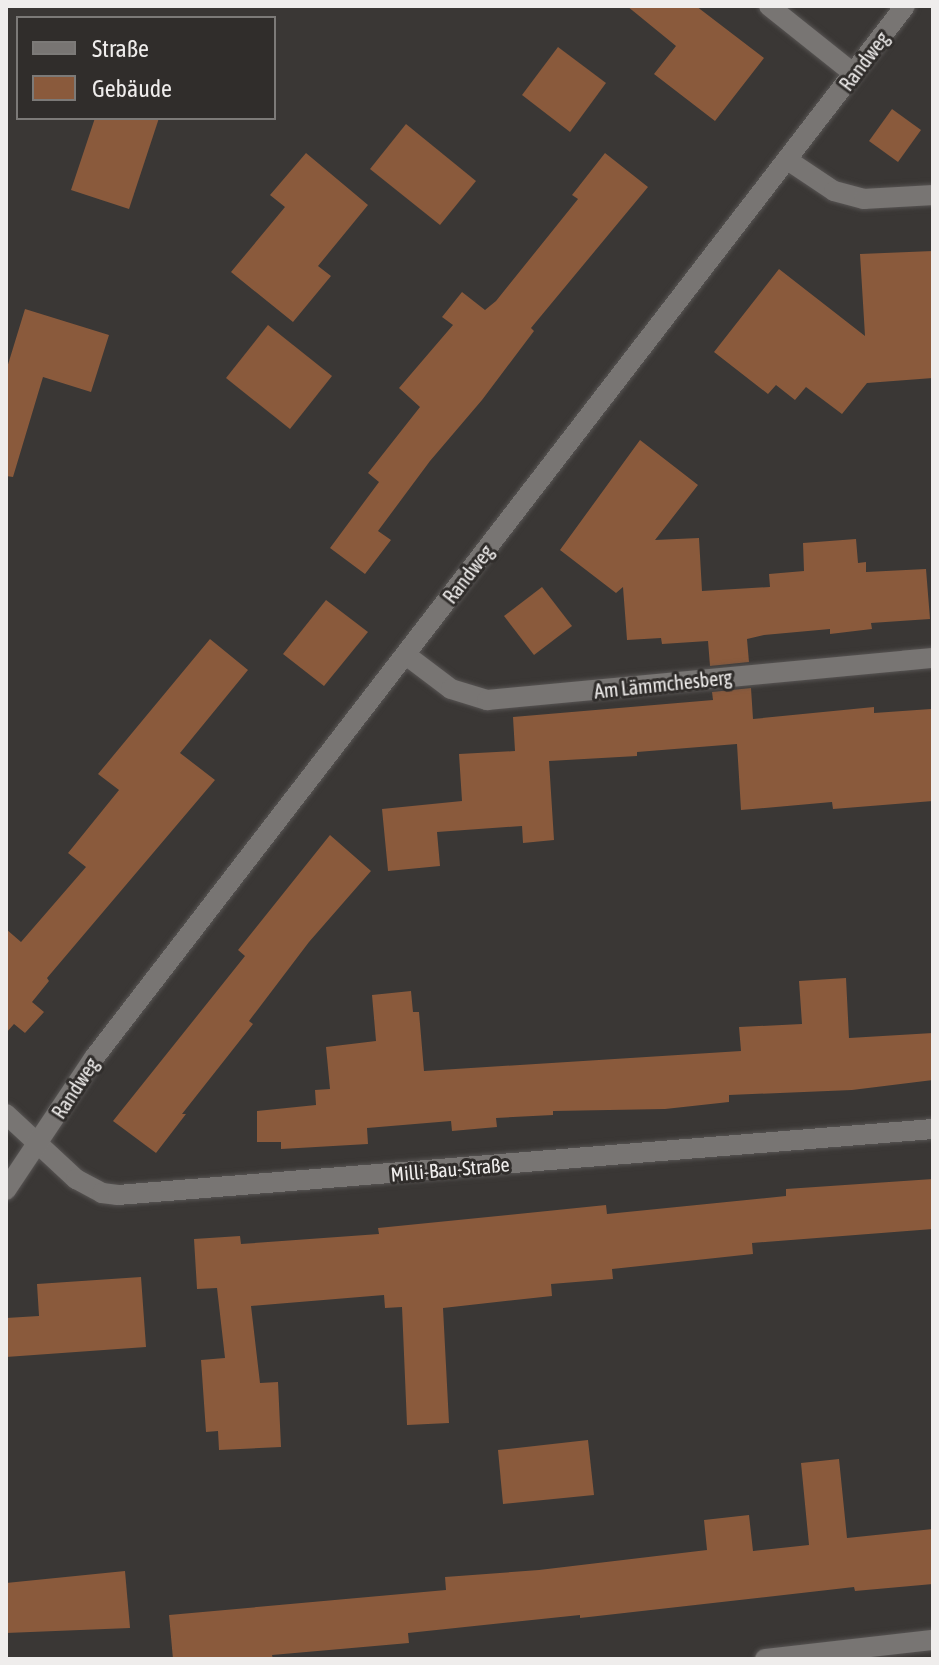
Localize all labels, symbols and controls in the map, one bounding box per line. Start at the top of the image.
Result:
legend [16,16,276,120]
street label: Randweg [834,27,894,95]
text: Straße [92,35,149,62]
text: Gebäude [92,75,172,102]
street label: Randweg [438,540,498,608]
street label: Am Lämmchesberg [593,665,733,703]
street label: Randweg [46,1053,104,1123]
street label: Milli-Bau-Straße [390,1152,510,1186]

